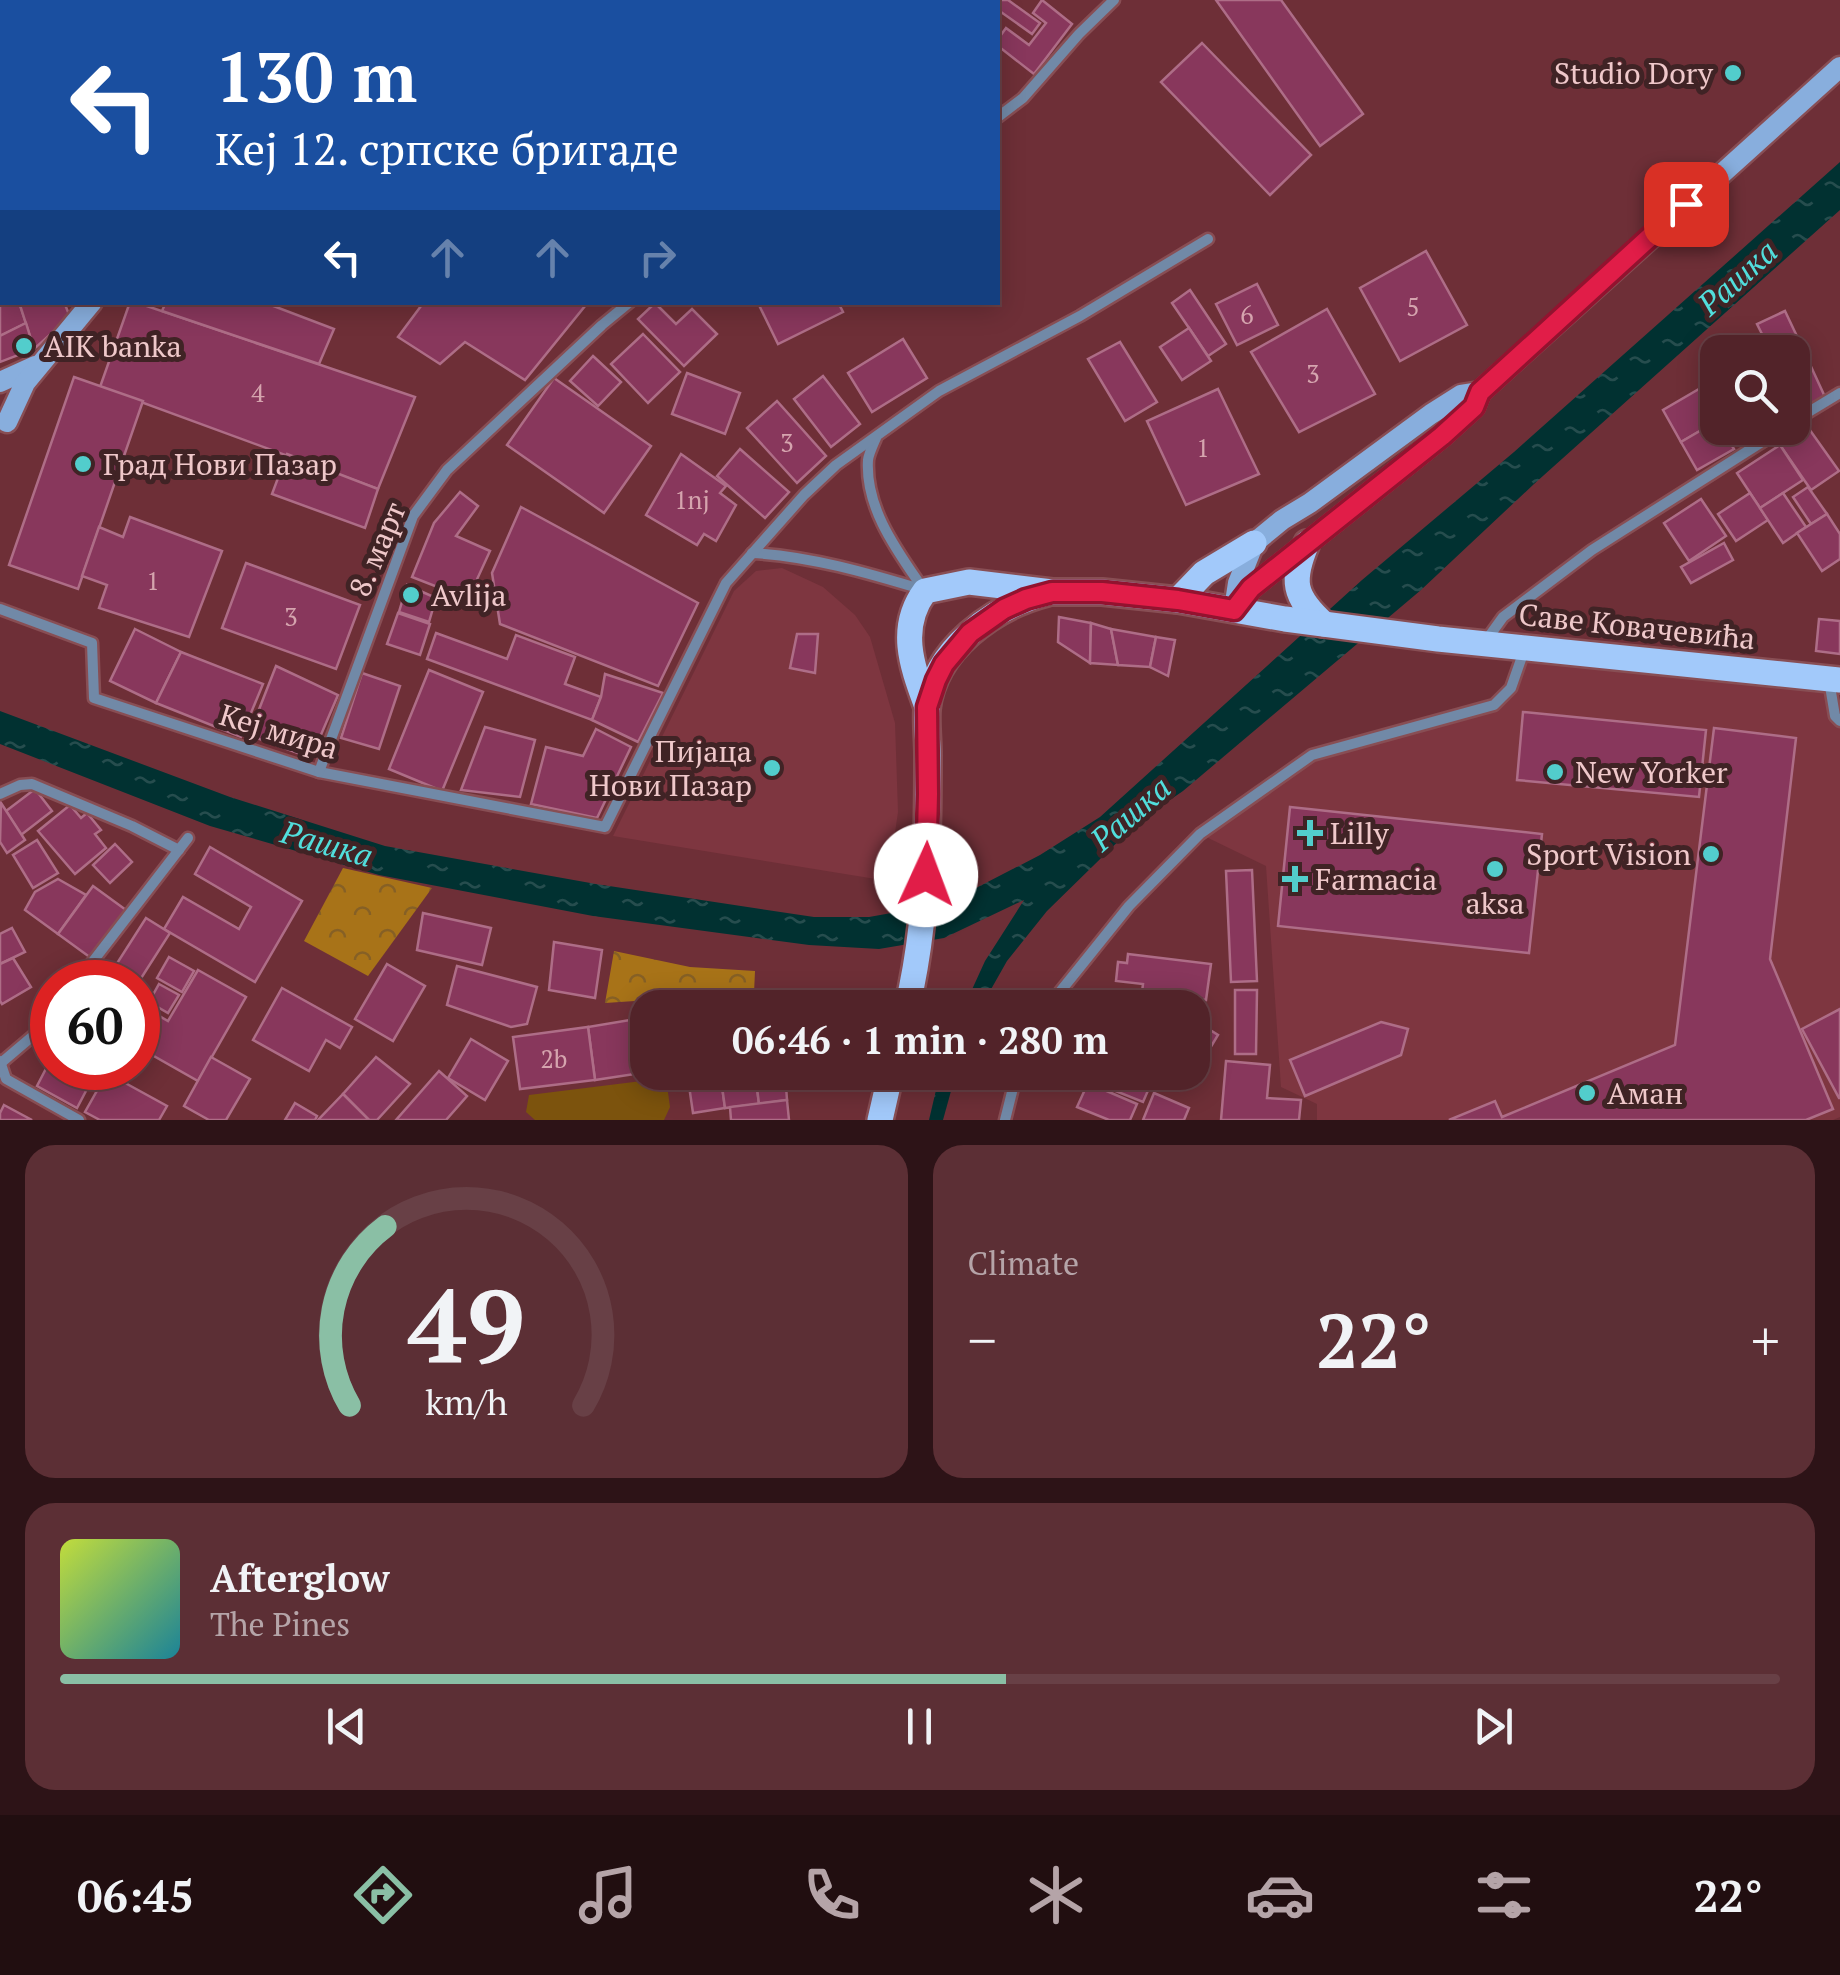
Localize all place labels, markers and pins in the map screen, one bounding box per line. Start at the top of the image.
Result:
place label: Studio Dory [1554,53,1714,93]
marker: Studio Dory [1722,62,1744,84]
pin [1644,162,1729,247]
place label: AIK banka [44,326,182,366]
marker: AIK banka [13,335,35,357]
place label: Град Нови Пазар [103,444,337,484]
marker: Град Нови Пазар [72,453,94,475]
place label: Avlija [431,575,506,615]
marker: Avlija [400,584,422,606]
place label: Пијаца Нови Пазар [589,731,752,805]
place label: New Yorker [1575,752,1728,792]
marker: Пијаца Нови Пазар [761,757,783,779]
marker: New Yorker [1544,761,1566,783]
place label: Lilly [1330,813,1390,853]
marker: Lilly [1299,822,1321,844]
place label: Sport Vision [1526,834,1691,874]
marker: Sport Vision [1700,843,1722,865]
marker: aksa [1484,858,1506,880]
place label: Farmacia [1315,859,1437,899]
marker: Farmacia [1284,868,1306,890]
place label: aksa [1466,883,1524,923]
place label: Аман [1607,1073,1683,1113]
marker: Аман [1576,1082,1598,1104]

